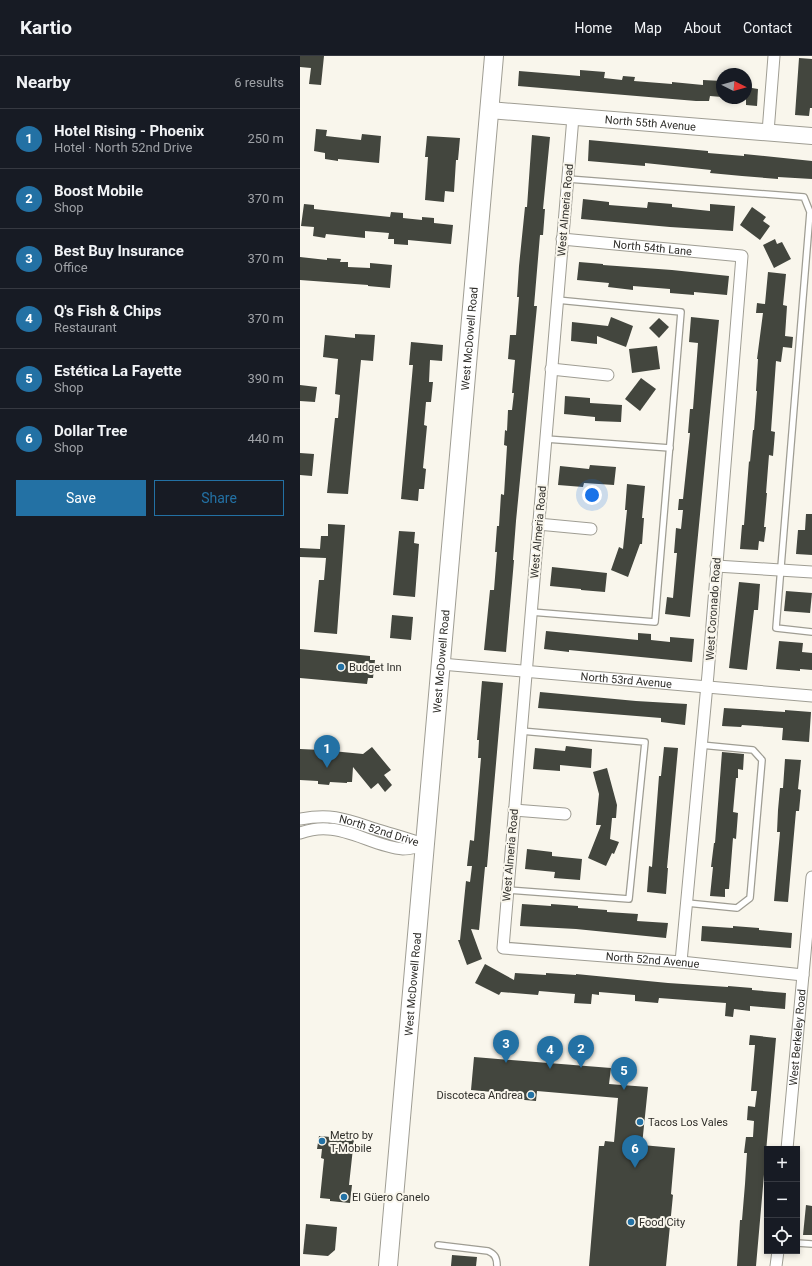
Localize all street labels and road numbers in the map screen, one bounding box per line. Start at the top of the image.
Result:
street label: North 55th Avenue [604,113,697,134]
street label: West Almeria Road [555,163,576,257]
street label: North 54th Lane [613,238,693,258]
street label: West McDowell Road [459,286,481,391]
street label: West Almeria Road [528,485,549,579]
street label: West Coronado Road [703,557,724,661]
street label: West McDowell Road [430,609,452,714]
street label: North 53rd Avenue [580,670,673,691]
street label: West Almeria Road [500,808,521,902]
street label: North 52nd Drive [338,812,421,849]
street label: West McDowell Road [402,932,424,1036]
street label: North 52nd Avenue [605,950,700,971]
street label: West Berkeley Road [787,989,809,1086]

